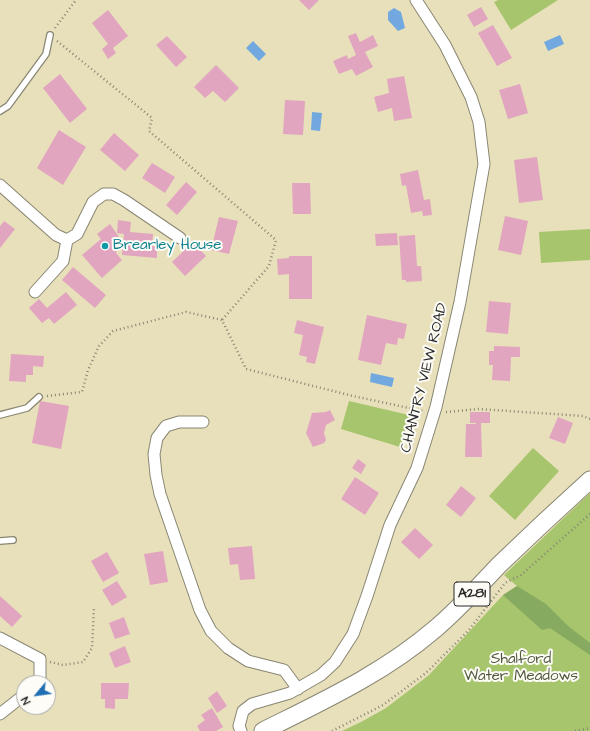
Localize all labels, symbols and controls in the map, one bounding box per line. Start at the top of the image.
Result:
place label: Brearley House [113,237,221,255]
marker: Brearley House [100,241,110,251]
street label: CHANTRY VIEW ROAD [398,301,452,455]
road number: A281 [454,582,490,606]
park label: Shalford Water Meadows [464,651,578,686]
north arrow [16,675,56,715]
text: N [18,694,34,707]

